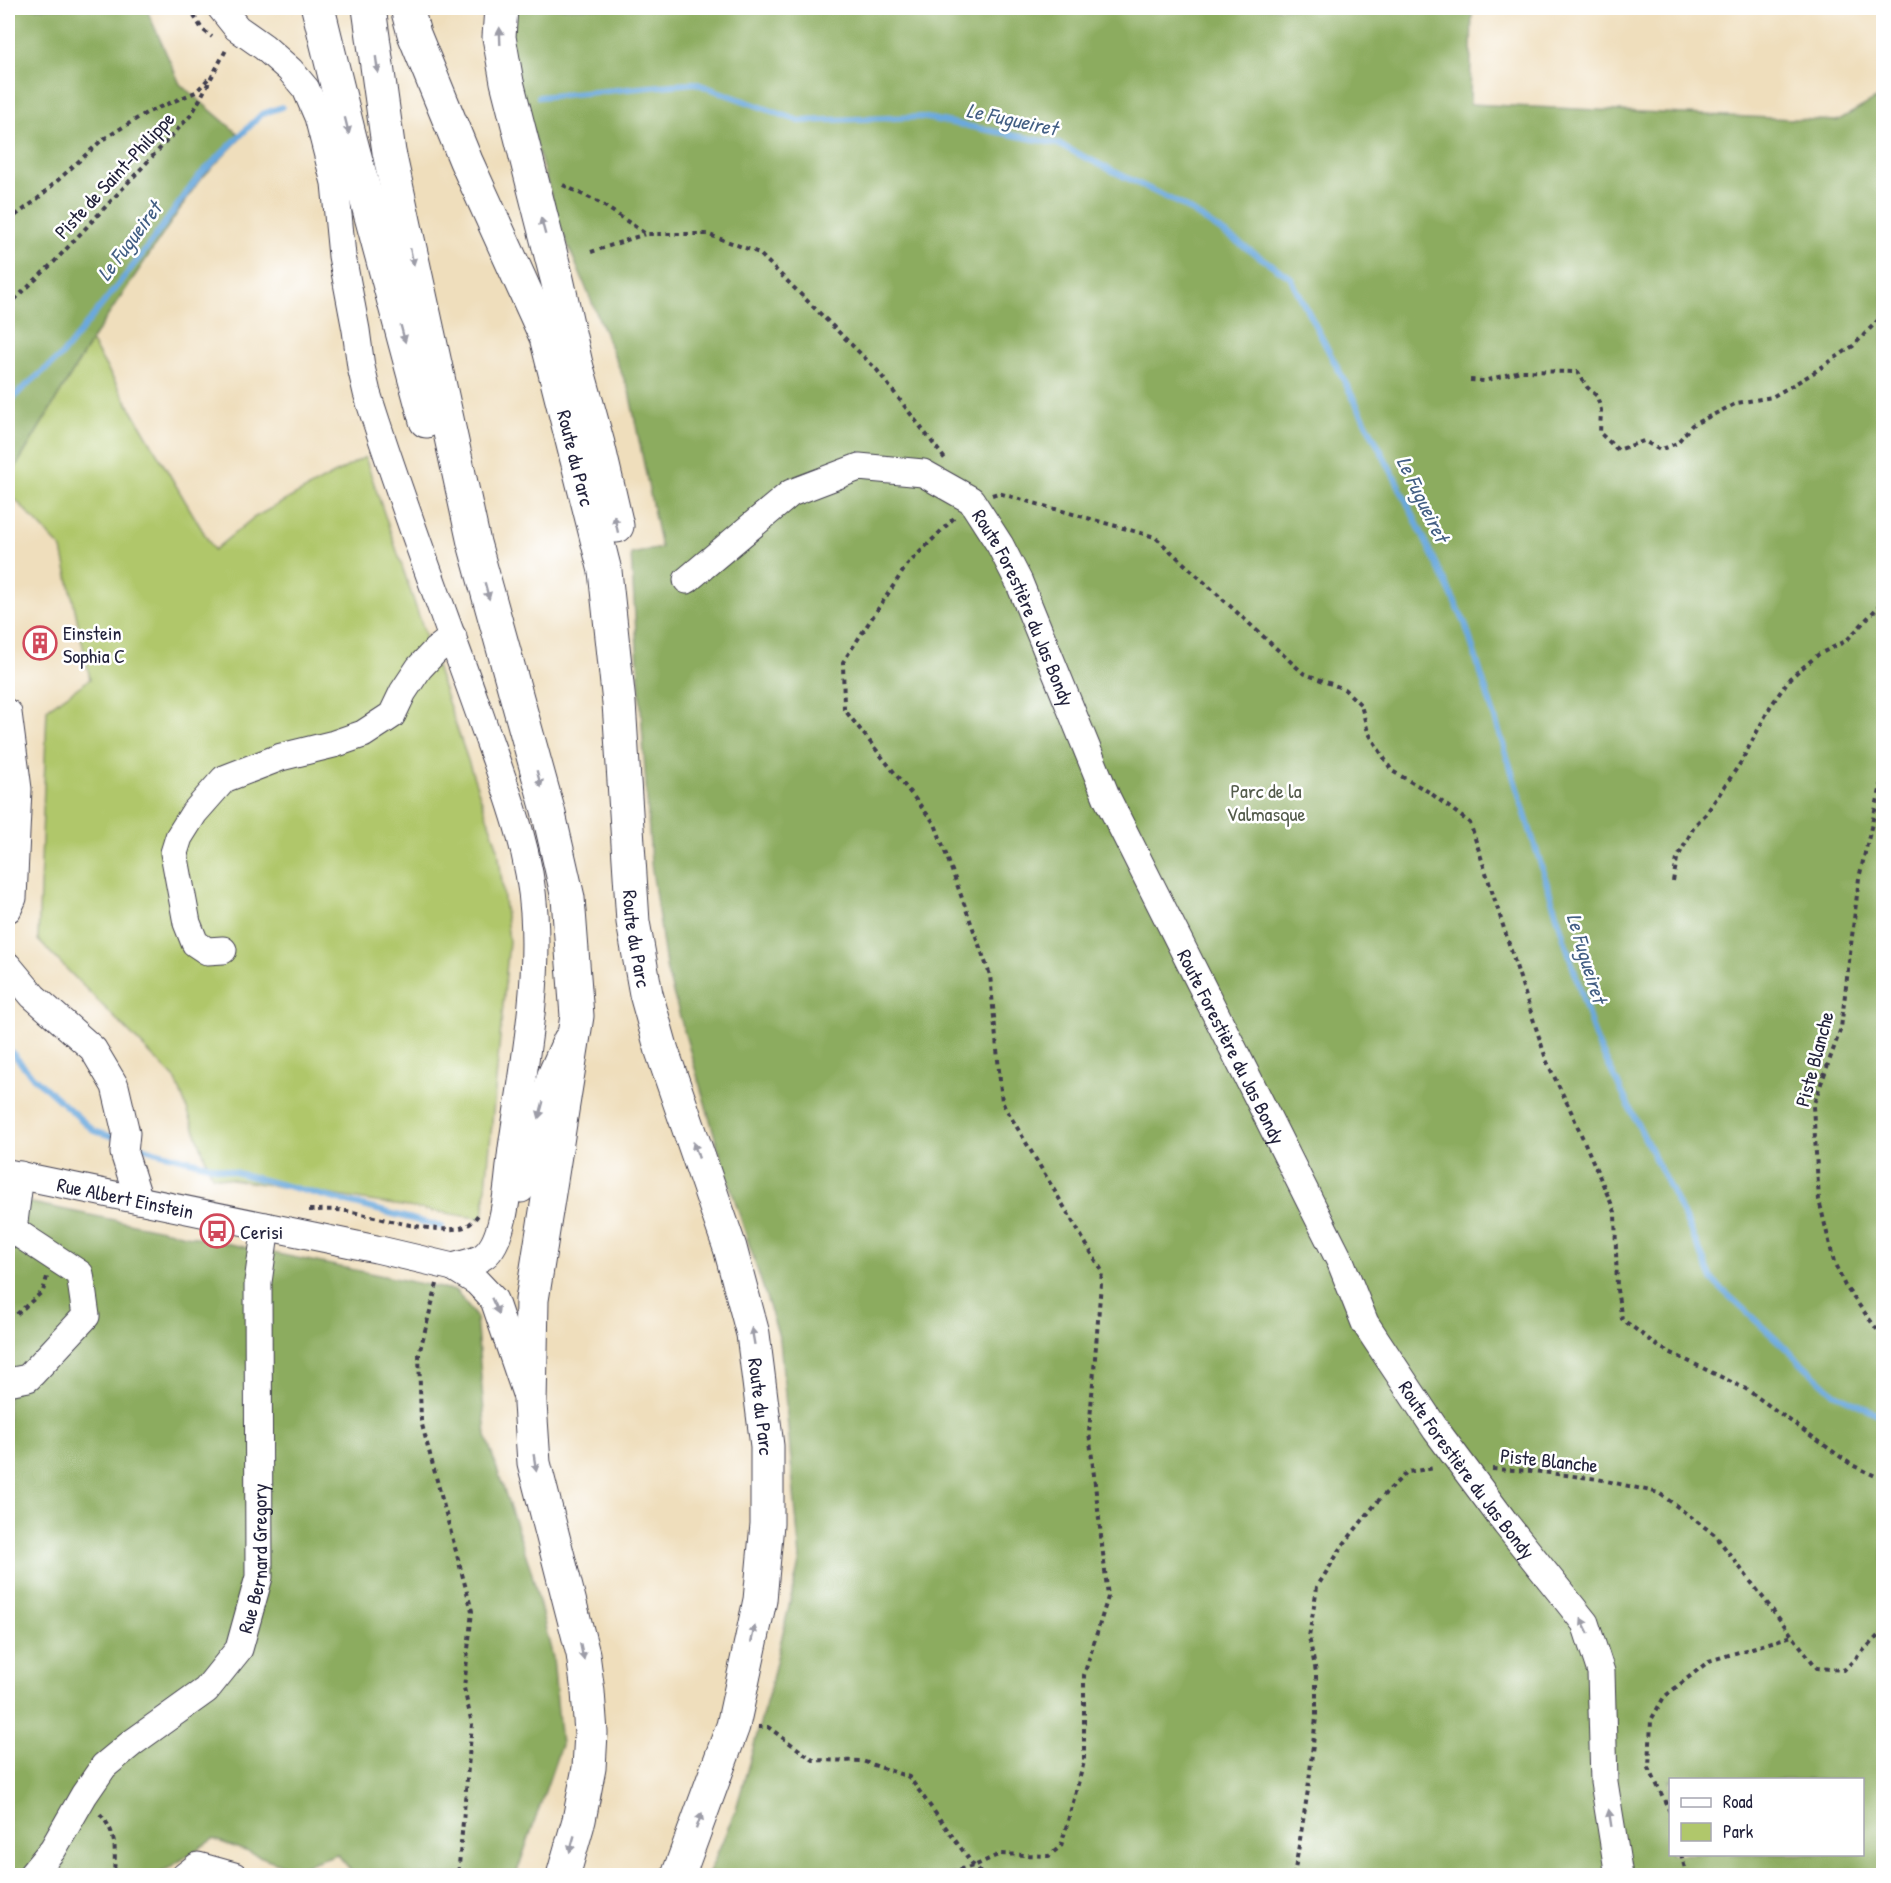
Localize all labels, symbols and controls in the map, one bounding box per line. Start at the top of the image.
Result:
one-way arrow [495,26,505,45]
one-way arrow [373,56,382,75]
water label: Le Fugueiret [964,95,1063,143]
street label: Piste de Saint-Philippe [48,106,180,244]
one-way arrow [342,116,352,135]
water label: Le Fugueiret [90,193,170,286]
one-way arrow [538,217,547,235]
one-way arrow [408,248,417,267]
one-way arrow [398,325,408,343]
street label: Route du Parc [551,407,602,509]
water label: Le Fugueiret [1390,451,1457,549]
street label: Route Forestière du Jas Bondy [967,504,1081,710]
one-way arrow [611,514,620,533]
one-way arrow [483,582,492,600]
place label: Einstein Sophia C [63,619,125,669]
building icon: Einstein Sophia C [22,625,58,661]
one-way arrow [535,770,544,788]
park label: Parc de la Valmasque [1227,777,1305,827]
street label: Route du Parc [617,889,658,990]
water label: Le Fugueiret [1560,910,1615,1009]
street label: Route Forestière du Jas Bondy [1172,944,1292,1148]
street label: Piste Blanche [1788,1008,1840,1110]
one-way arrow [536,1101,546,1119]
one-way arrow [691,1140,701,1158]
street label: Rue Albert Einstein [55,1170,196,1225]
bus stop icon: Cerisi [199,1213,235,1249]
place label: Cerisi [240,1218,283,1245]
one-way arrow [490,1297,500,1315]
one-way arrow [748,1326,757,1345]
street label: Route du Parc [743,1356,781,1456]
street label: Route Forestière du Jas Bondy [1393,1375,1542,1564]
street label: Piste Blanche [1499,1441,1599,1479]
one-way arrow [530,1453,539,1472]
street label: Rue Bernard Gregory [231,1483,273,1636]
one-way arrow [1580,1618,1589,1635]
one-way arrow [748,1625,758,1643]
one-way arrow [578,1643,587,1662]
legend [1669,1778,1864,1856]
text: Road [1723,1789,1753,1814]
one-way arrow [1605,1808,1614,1827]
one-way arrow [694,1812,704,1830]
text: Park [1723,1819,1754,1844]
one-way arrow [567,1835,576,1853]

